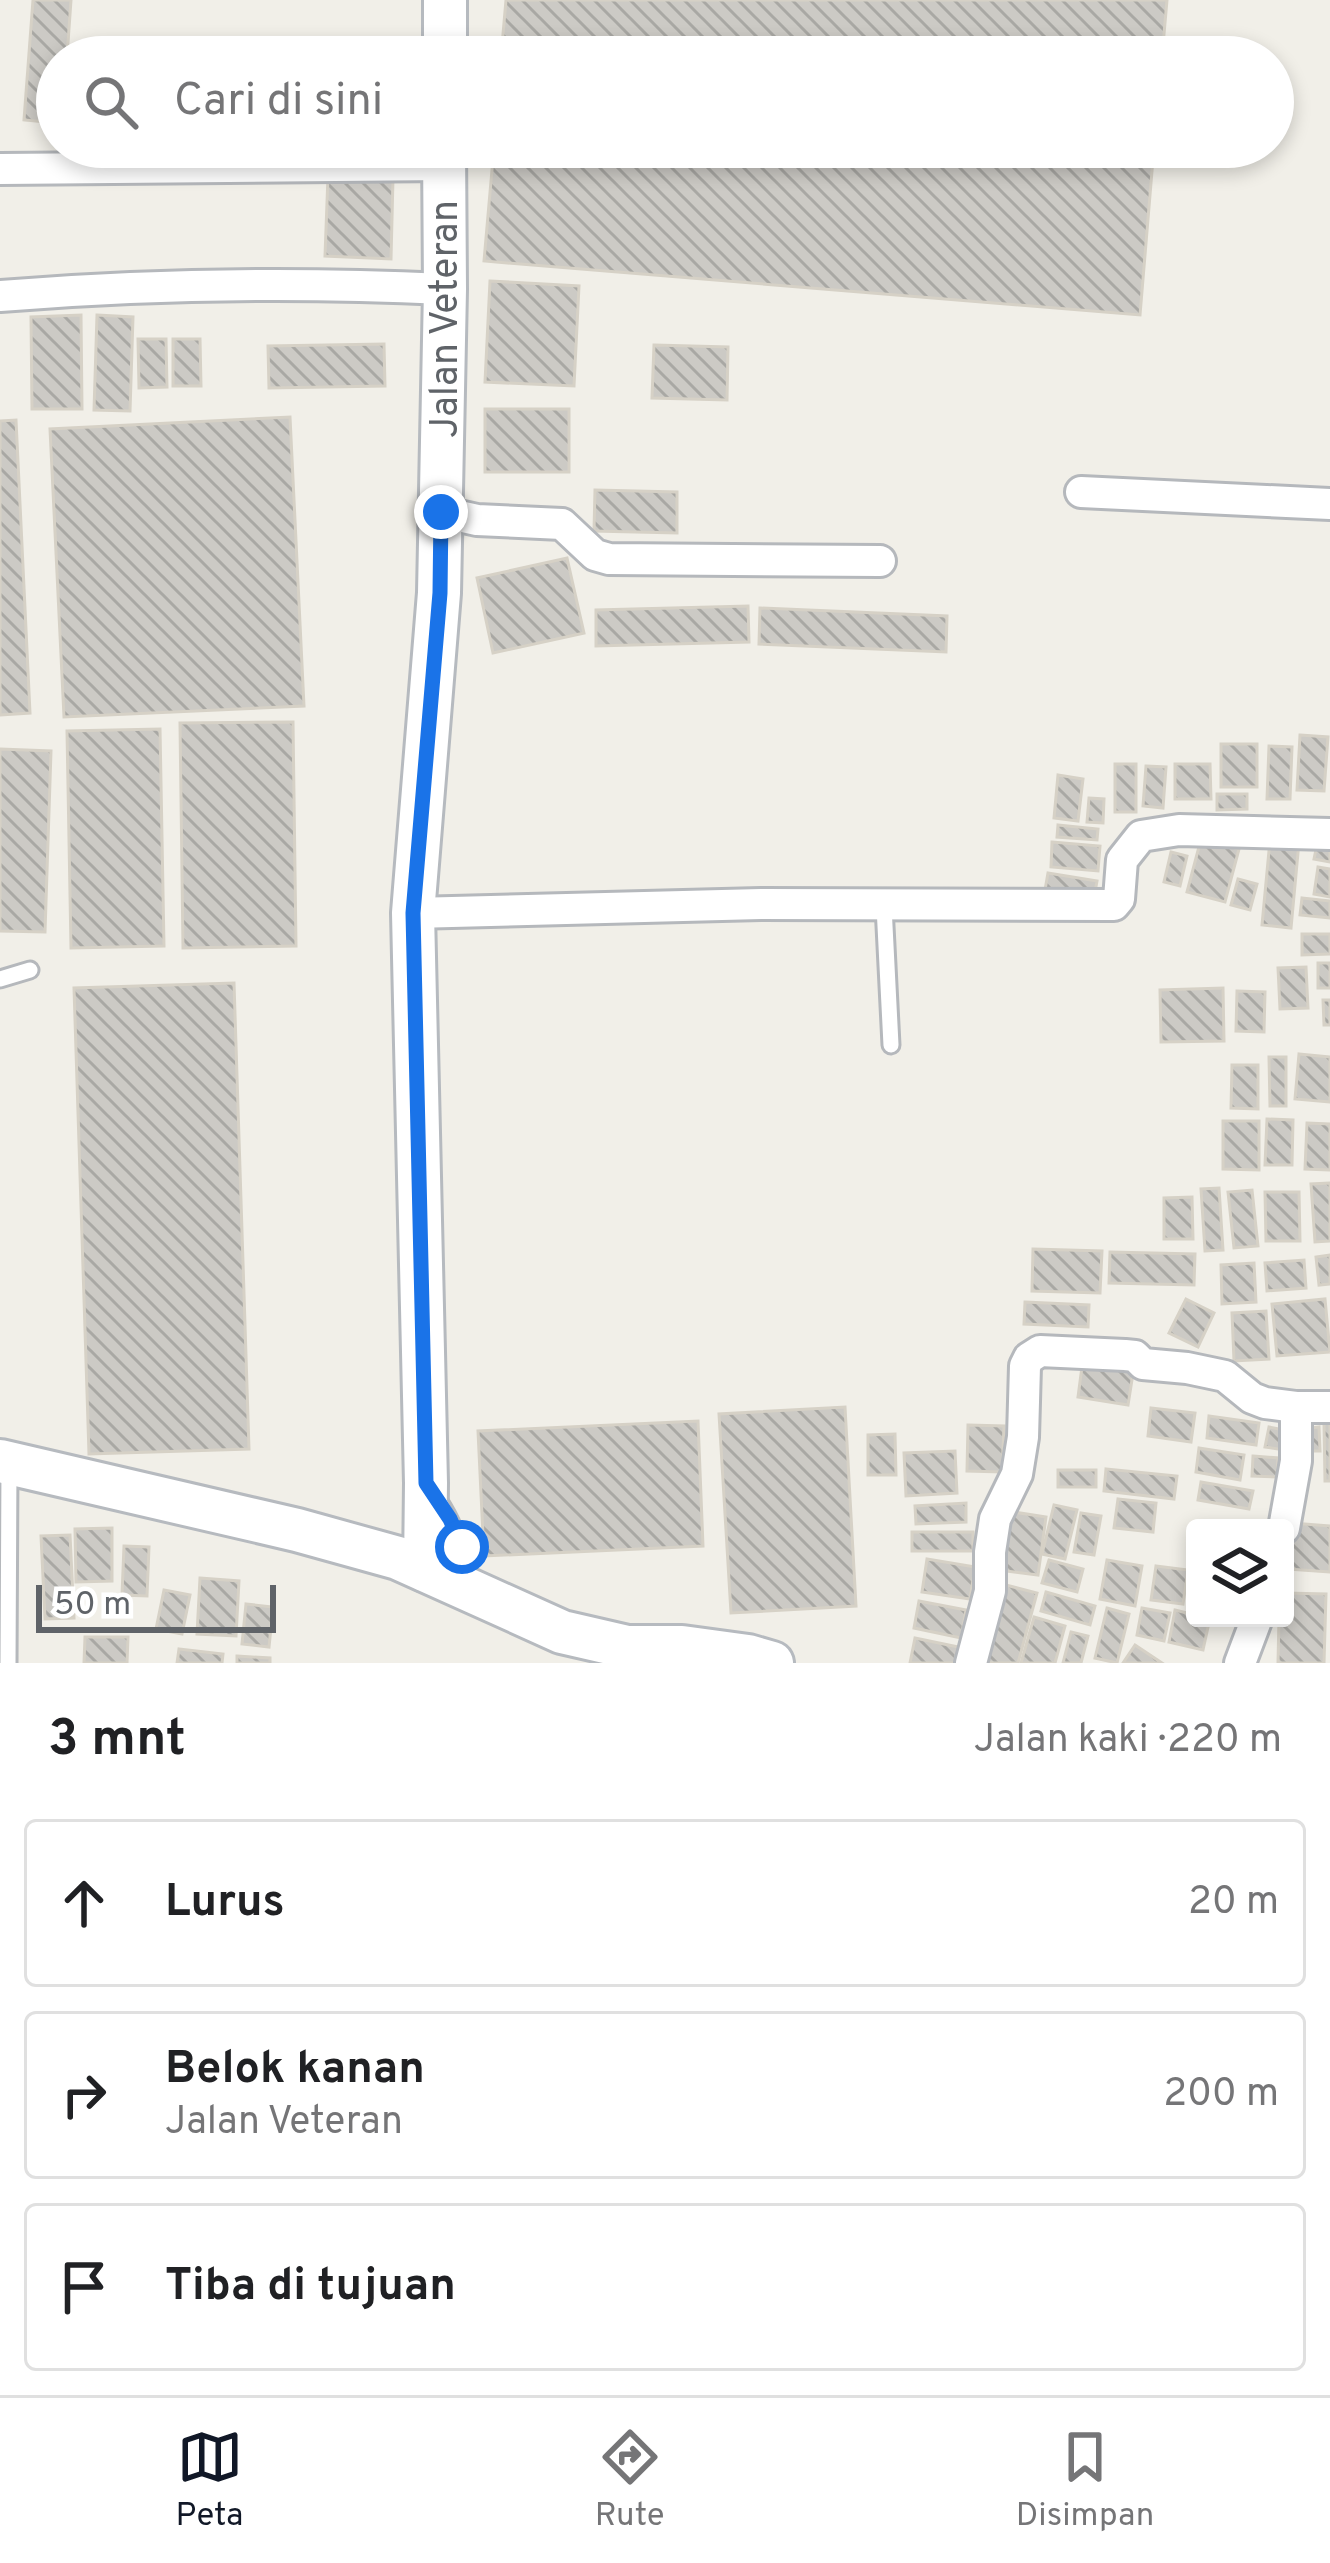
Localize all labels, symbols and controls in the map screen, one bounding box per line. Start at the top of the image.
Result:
search box [36,36,1294,168]
icon: search [78,69,144,135]
text: Cari di sini [174,74,383,131]
street label: Jalan Veteran [423,200,472,438]
route end [414,485,468,539]
map controls [1186,1519,1294,1627]
button: layers [1186,1519,1294,1627]
route start [435,1520,489,1574]
scale bar [36,1579,276,1632]
text: 50 m [54,1585,131,1627]
text: 3 mnt [48,1709,186,1774]
text: Jalan kaki · 220 m [974,1717,1282,1766]
icon: ahead [51,1870,117,1936]
text: Lurus [165,1875,285,1932]
text: 20 m [1188,1879,1279,1928]
text: Belok kanan [165,2042,425,2099]
icon: right [51,2062,117,2128]
text: 200 m [1163,2071,1279,2120]
text: Jalan Veteran [165,2099,403,2148]
icon: arrive [51,2254,117,2320]
text: Tiba di tujuan [165,2259,456,2316]
tab: Peta [176,2424,243,2538]
tab: Rute [595,2424,665,2538]
tab: Disimpan [1016,2424,1154,2538]

